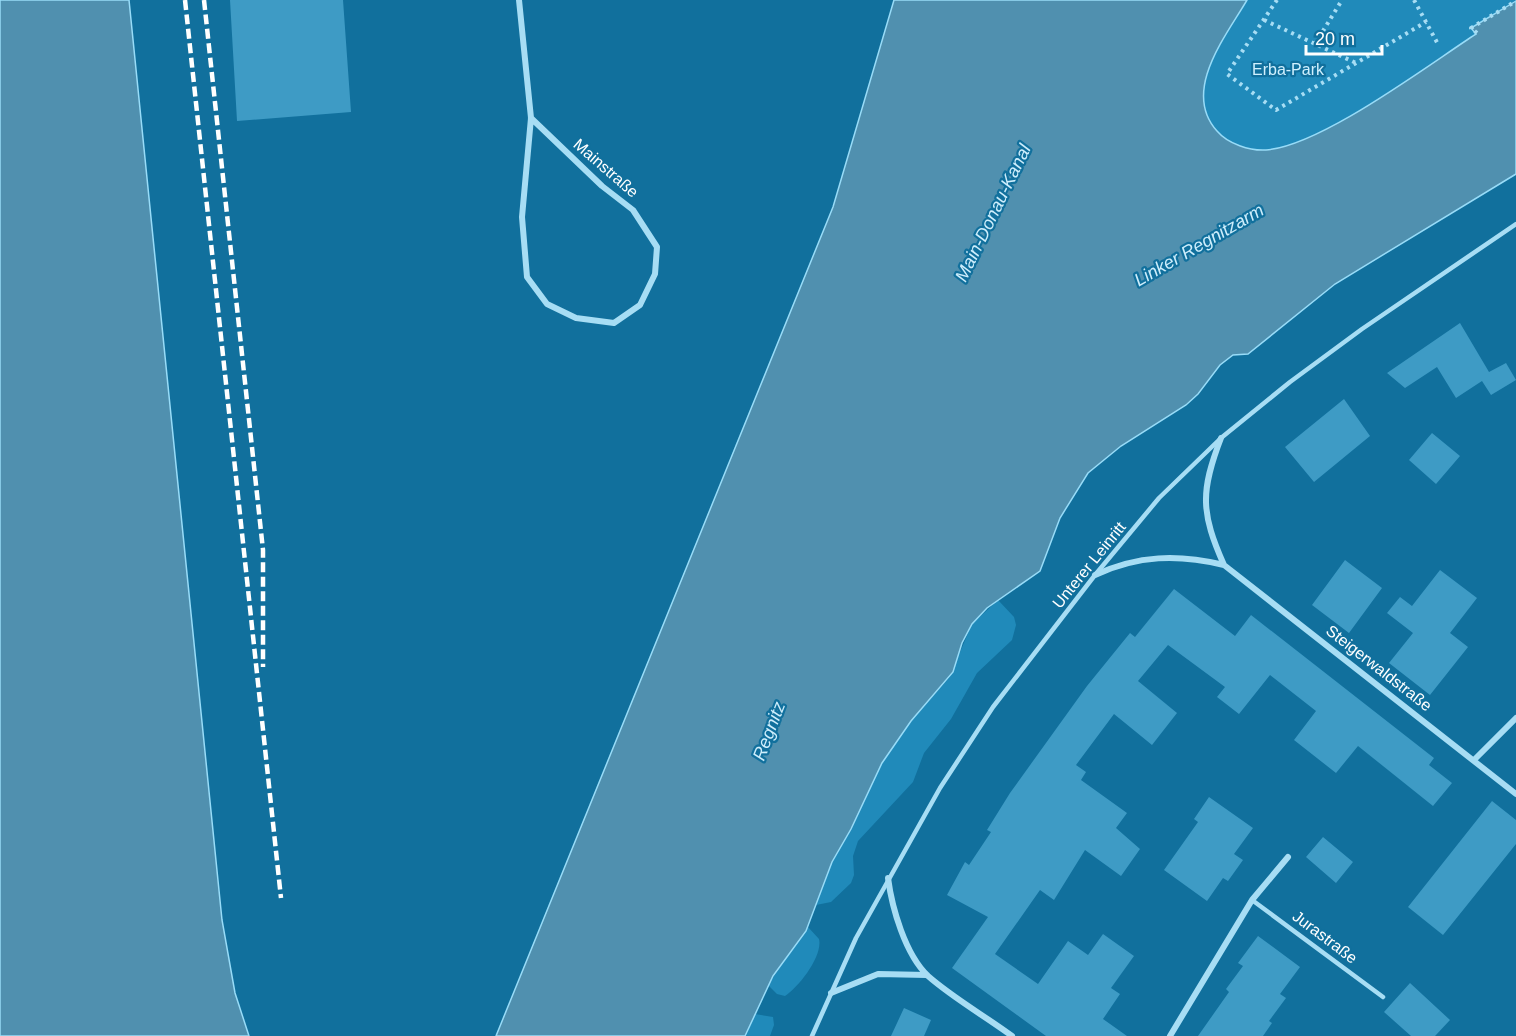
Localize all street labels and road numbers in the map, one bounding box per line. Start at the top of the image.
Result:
street label: Mainstraße [570,135,642,201]
street label: Unterer Leinritt [1049,518,1129,611]
street label: Steigerwaldstraße [1323,622,1435,714]
street label: Jurastraße [1289,907,1361,967]

